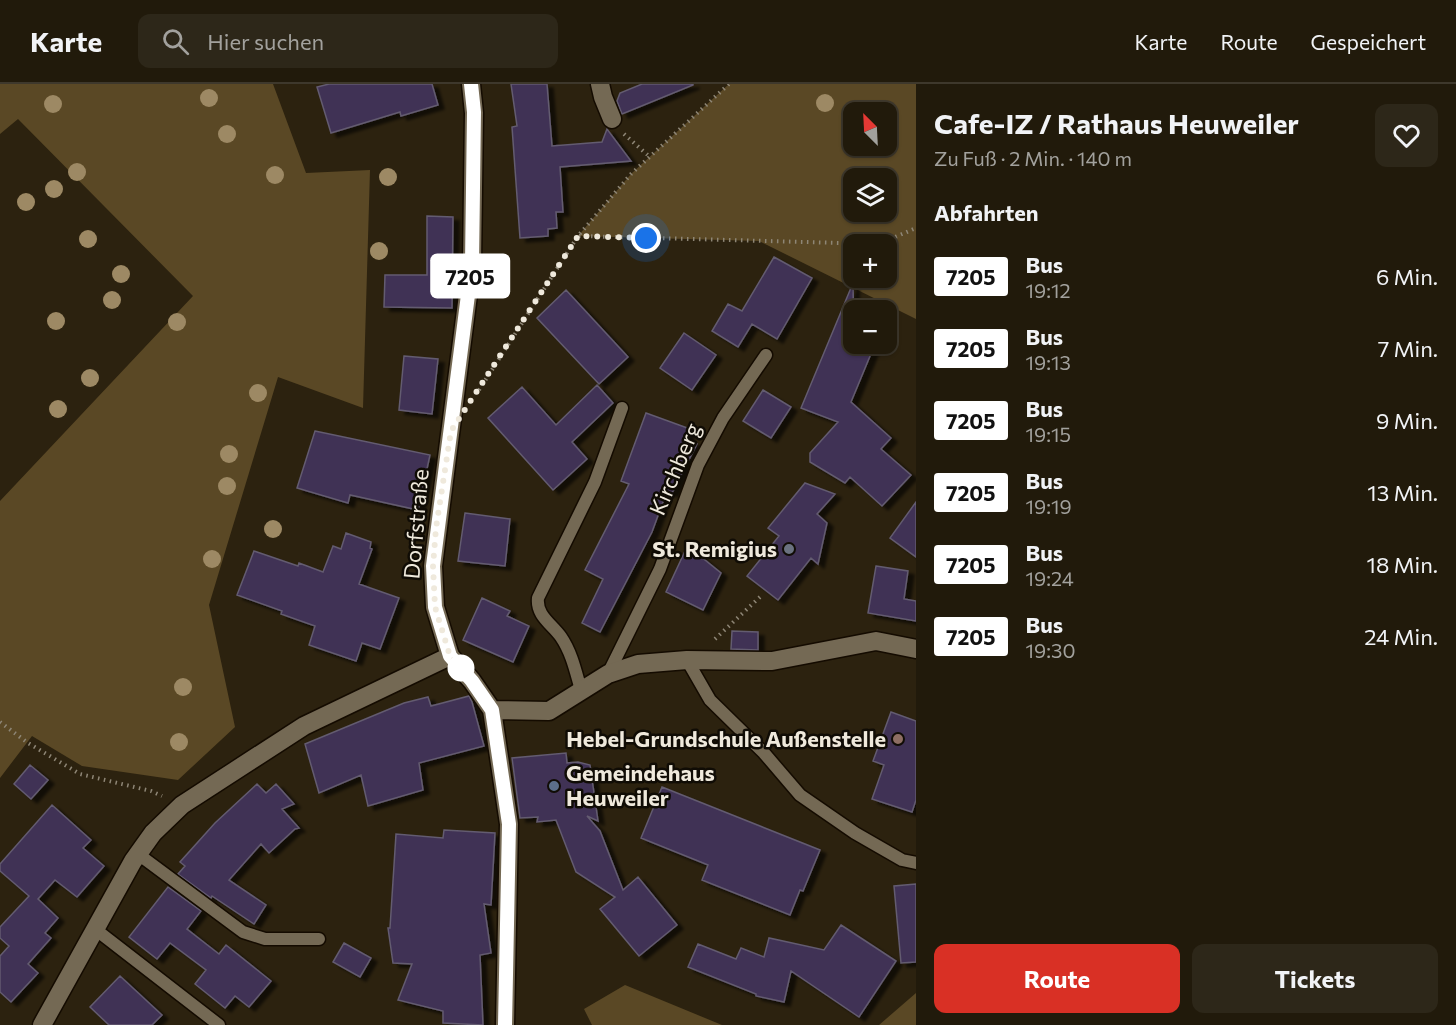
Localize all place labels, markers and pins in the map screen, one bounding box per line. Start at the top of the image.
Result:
place label: St. Remigius [652,535,777,562]
marker: St. Remigius [782,542,796,556]
unlabelled marker [448,655,474,681]
place label: Hebel-Grundschule Außenstelle [566,725,886,752]
marker: Hebel-Grundschule Außenstelle [891,732,905,746]
place label: Gemeindehaus Heuweiler [566,759,715,811]
marker: Gemeindehaus Heuweiler [547,779,561,793]

